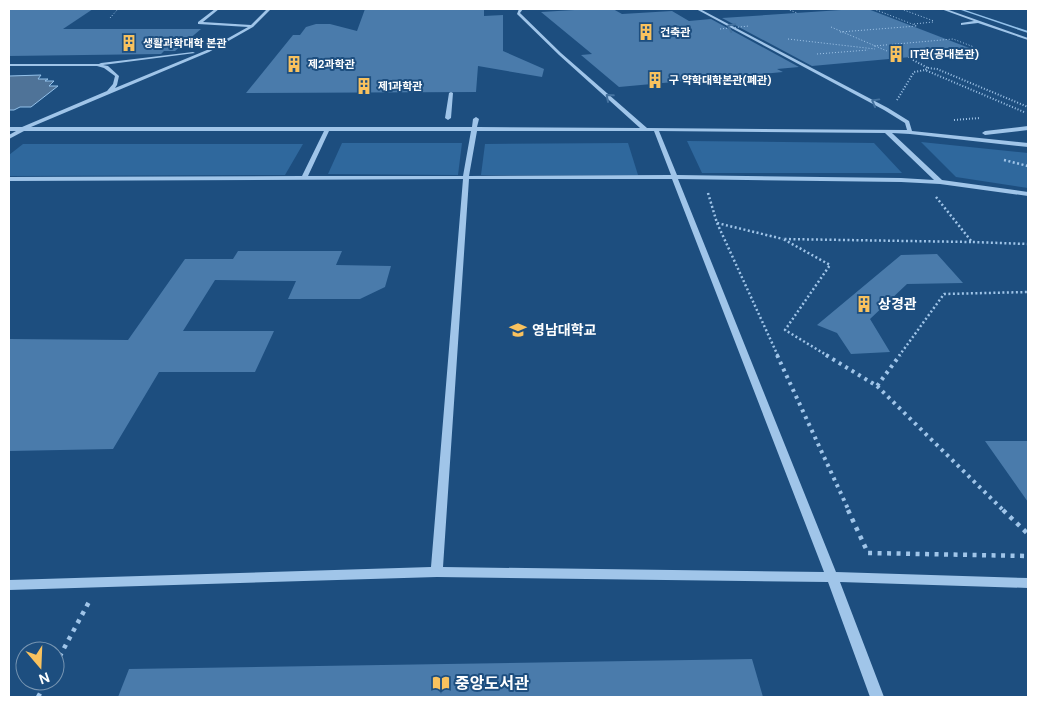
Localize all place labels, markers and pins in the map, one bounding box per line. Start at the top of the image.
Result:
building icon: 건축관 [636,22,656,42]
place label: 건축관 [660,25,690,39]
building icon: 생활과학대학 본관 [119,33,139,53]
place label: 생활과학대학 본관 [143,36,227,50]
building icon: IT관(공대본관) [886,44,906,64]
place label: IT관(공대본관) [910,47,979,61]
building icon: 제2과학관 [284,54,304,74]
place label: 제2과학관 [308,57,355,71]
building icon: 구 약학대학본관(폐관) [645,70,665,90]
place label: 구 약학대학본관(폐관) [669,73,772,87]
building icon: 제1과학관 [354,76,374,96]
place label: 제1과학관 [378,79,422,93]
building icon: 상경관 [854,294,874,314]
place label: 상경관 [878,295,917,313]
school or university icon: 영남대학교 [508,320,528,340]
place label: 영남대학교 [532,321,597,339]
library icon: 중앙도서관 [431,673,451,693]
place label: 중앙도서관 [455,673,529,694]

